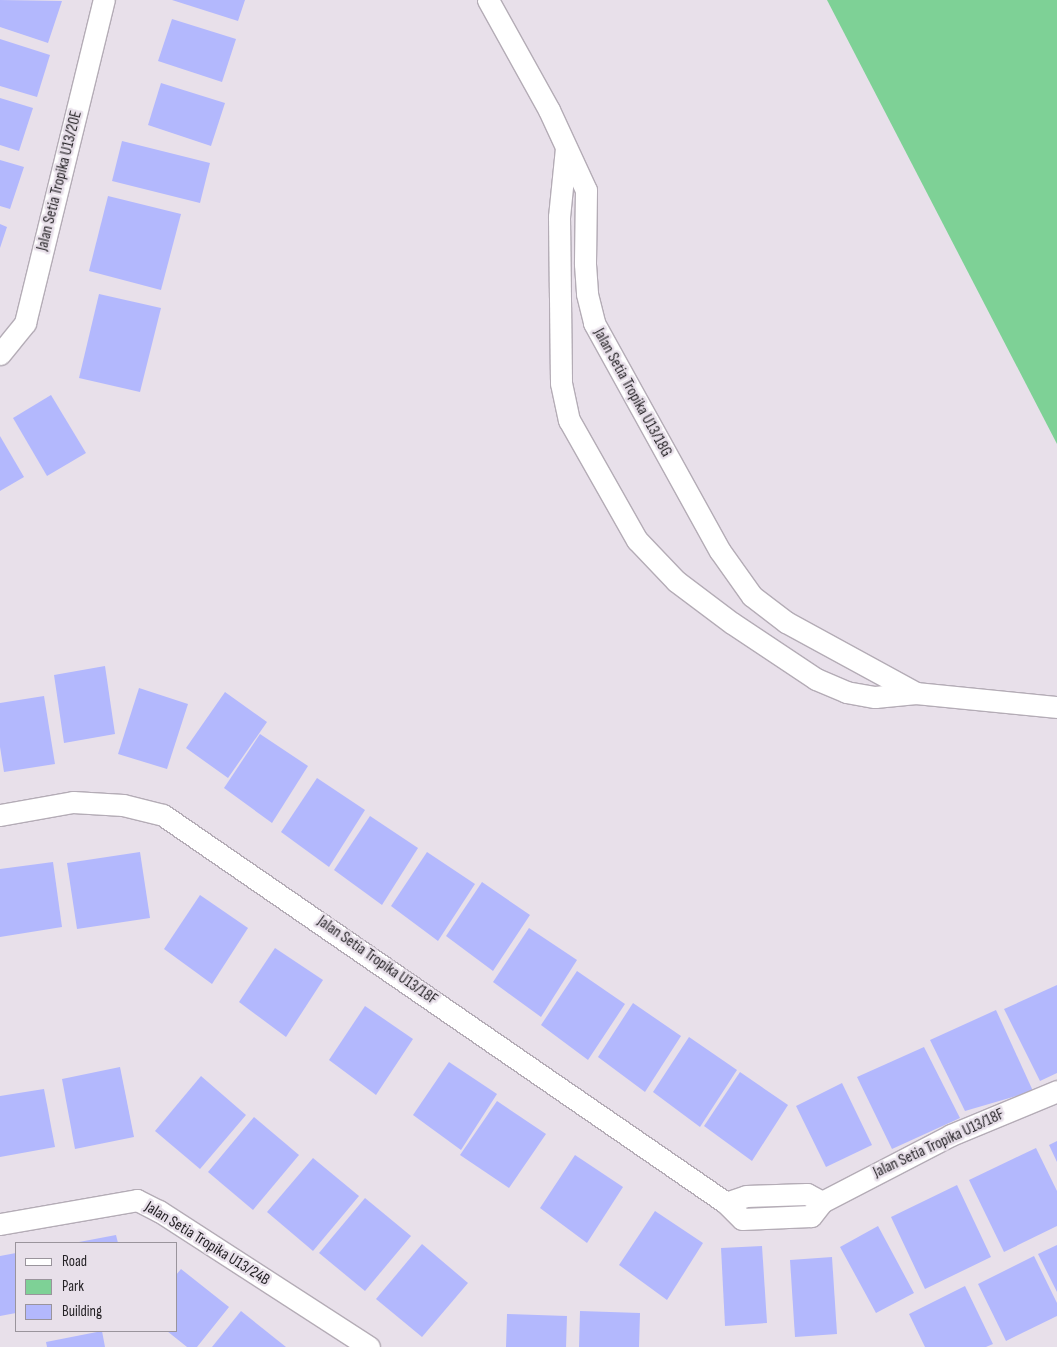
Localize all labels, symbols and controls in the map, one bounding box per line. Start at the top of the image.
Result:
street label: Jalan Setia Tropika U13/20E [33,109,87,253]
street label: Jalan Setia Tropika U13/18G [589,325,675,461]
street label: Jalan Setia Tropika U13/18F [313,912,441,1010]
street label: Jalan Setia Tropika U13/18F [870,1105,1008,1183]
street label: Jalan Setia Tropika U13/24B [141,1198,273,1290]
legend [15,1242,178,1332]
text: Road [62,1252,87,1271]
text: Park [62,1277,84,1296]
text: Building [62,1302,102,1321]

